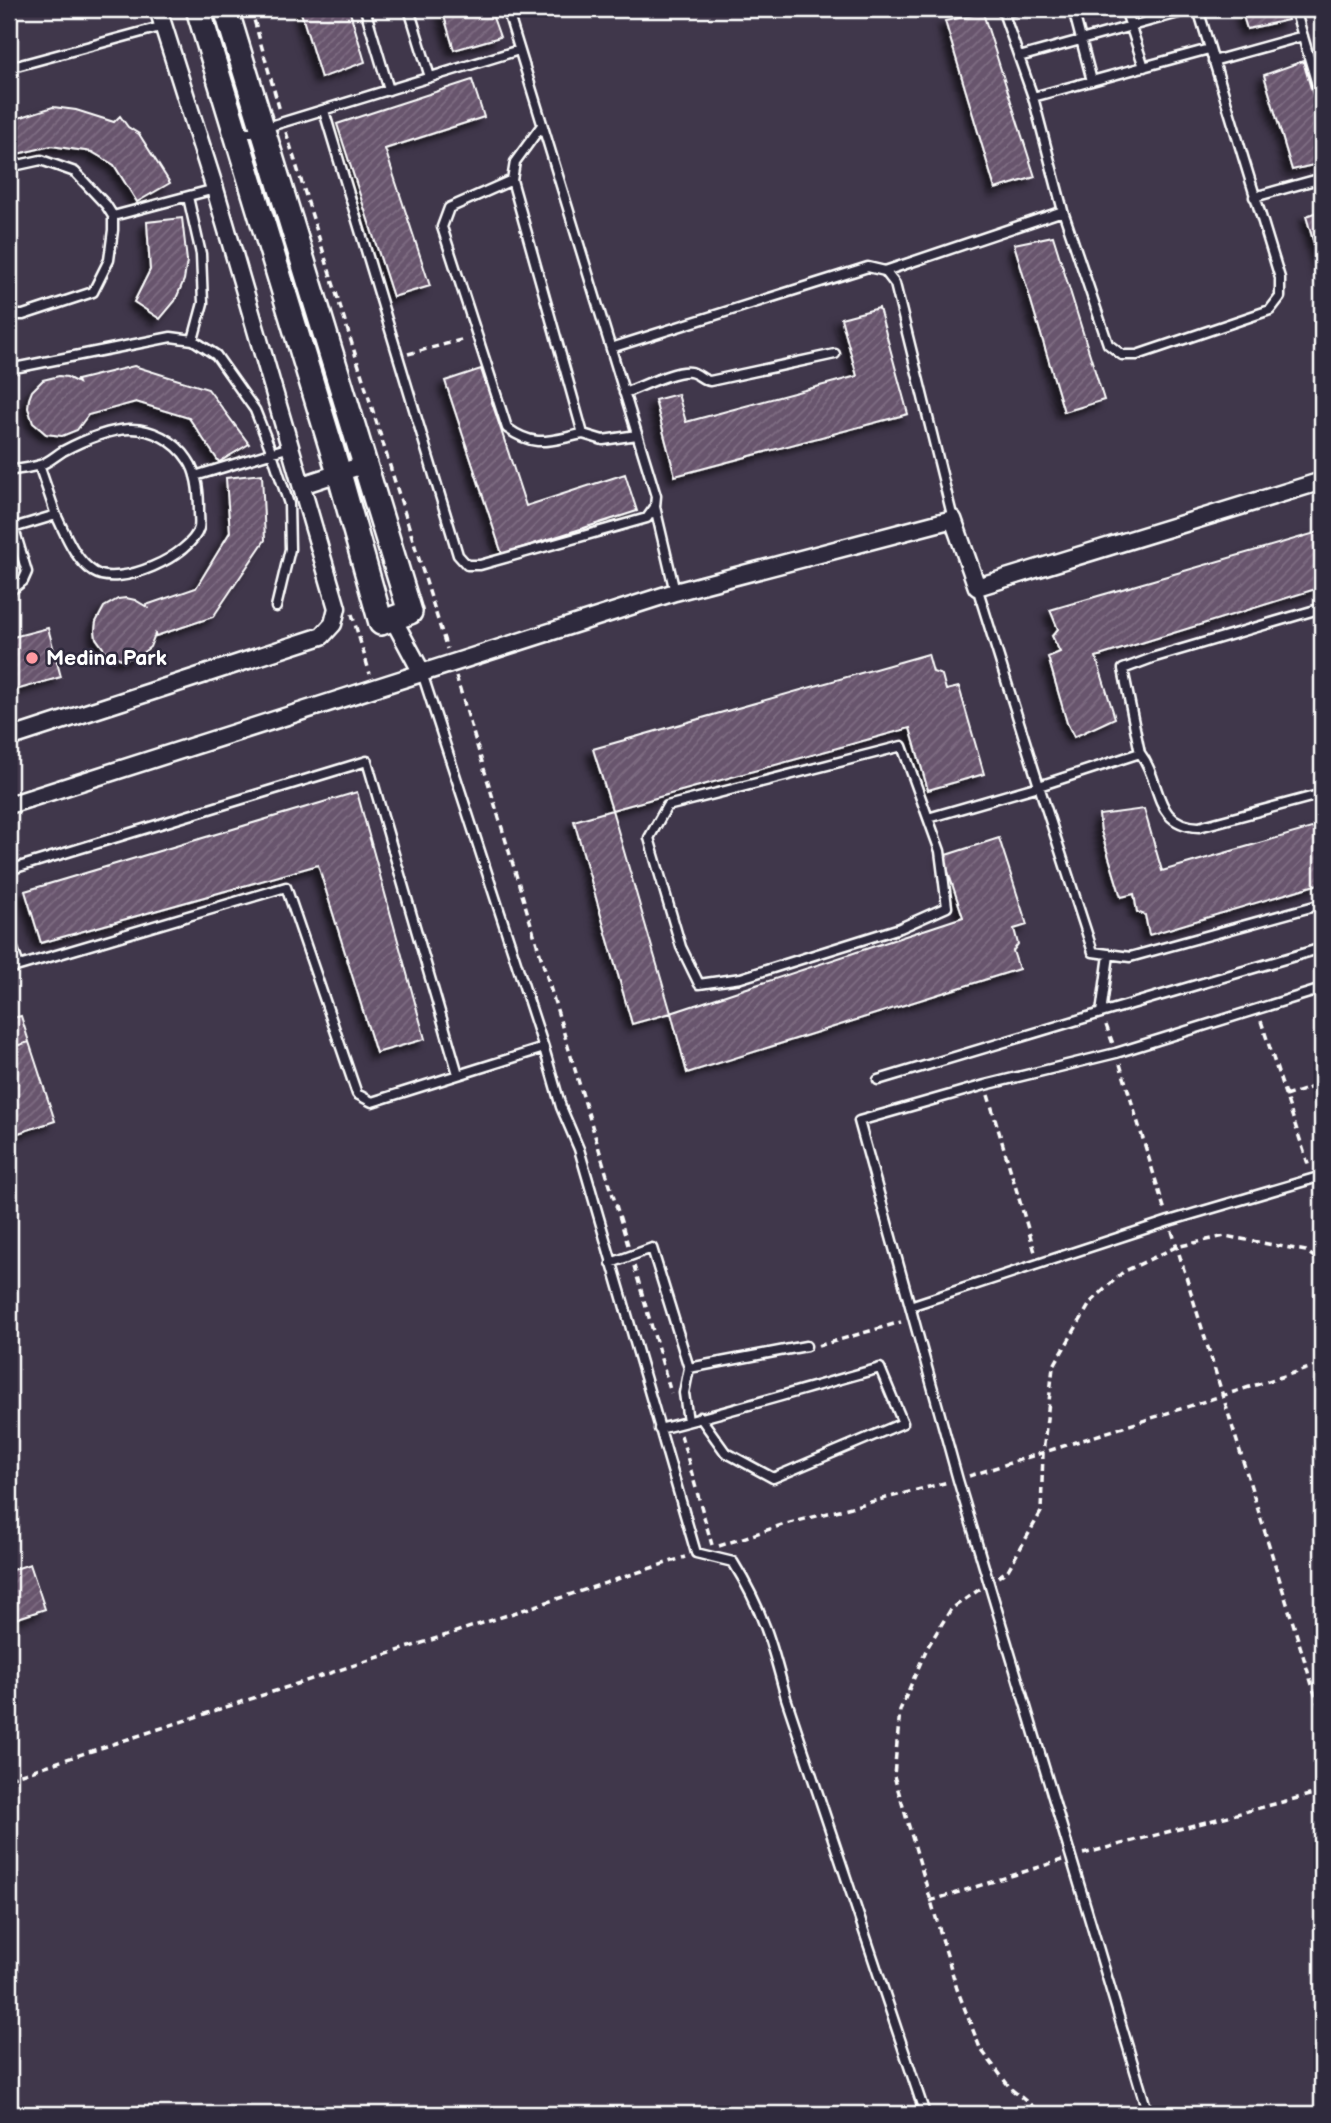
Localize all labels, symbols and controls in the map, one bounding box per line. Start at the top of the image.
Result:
place label: Medina Park [46,646,167,671]
marker: Medina Park [24,650,40,666]

